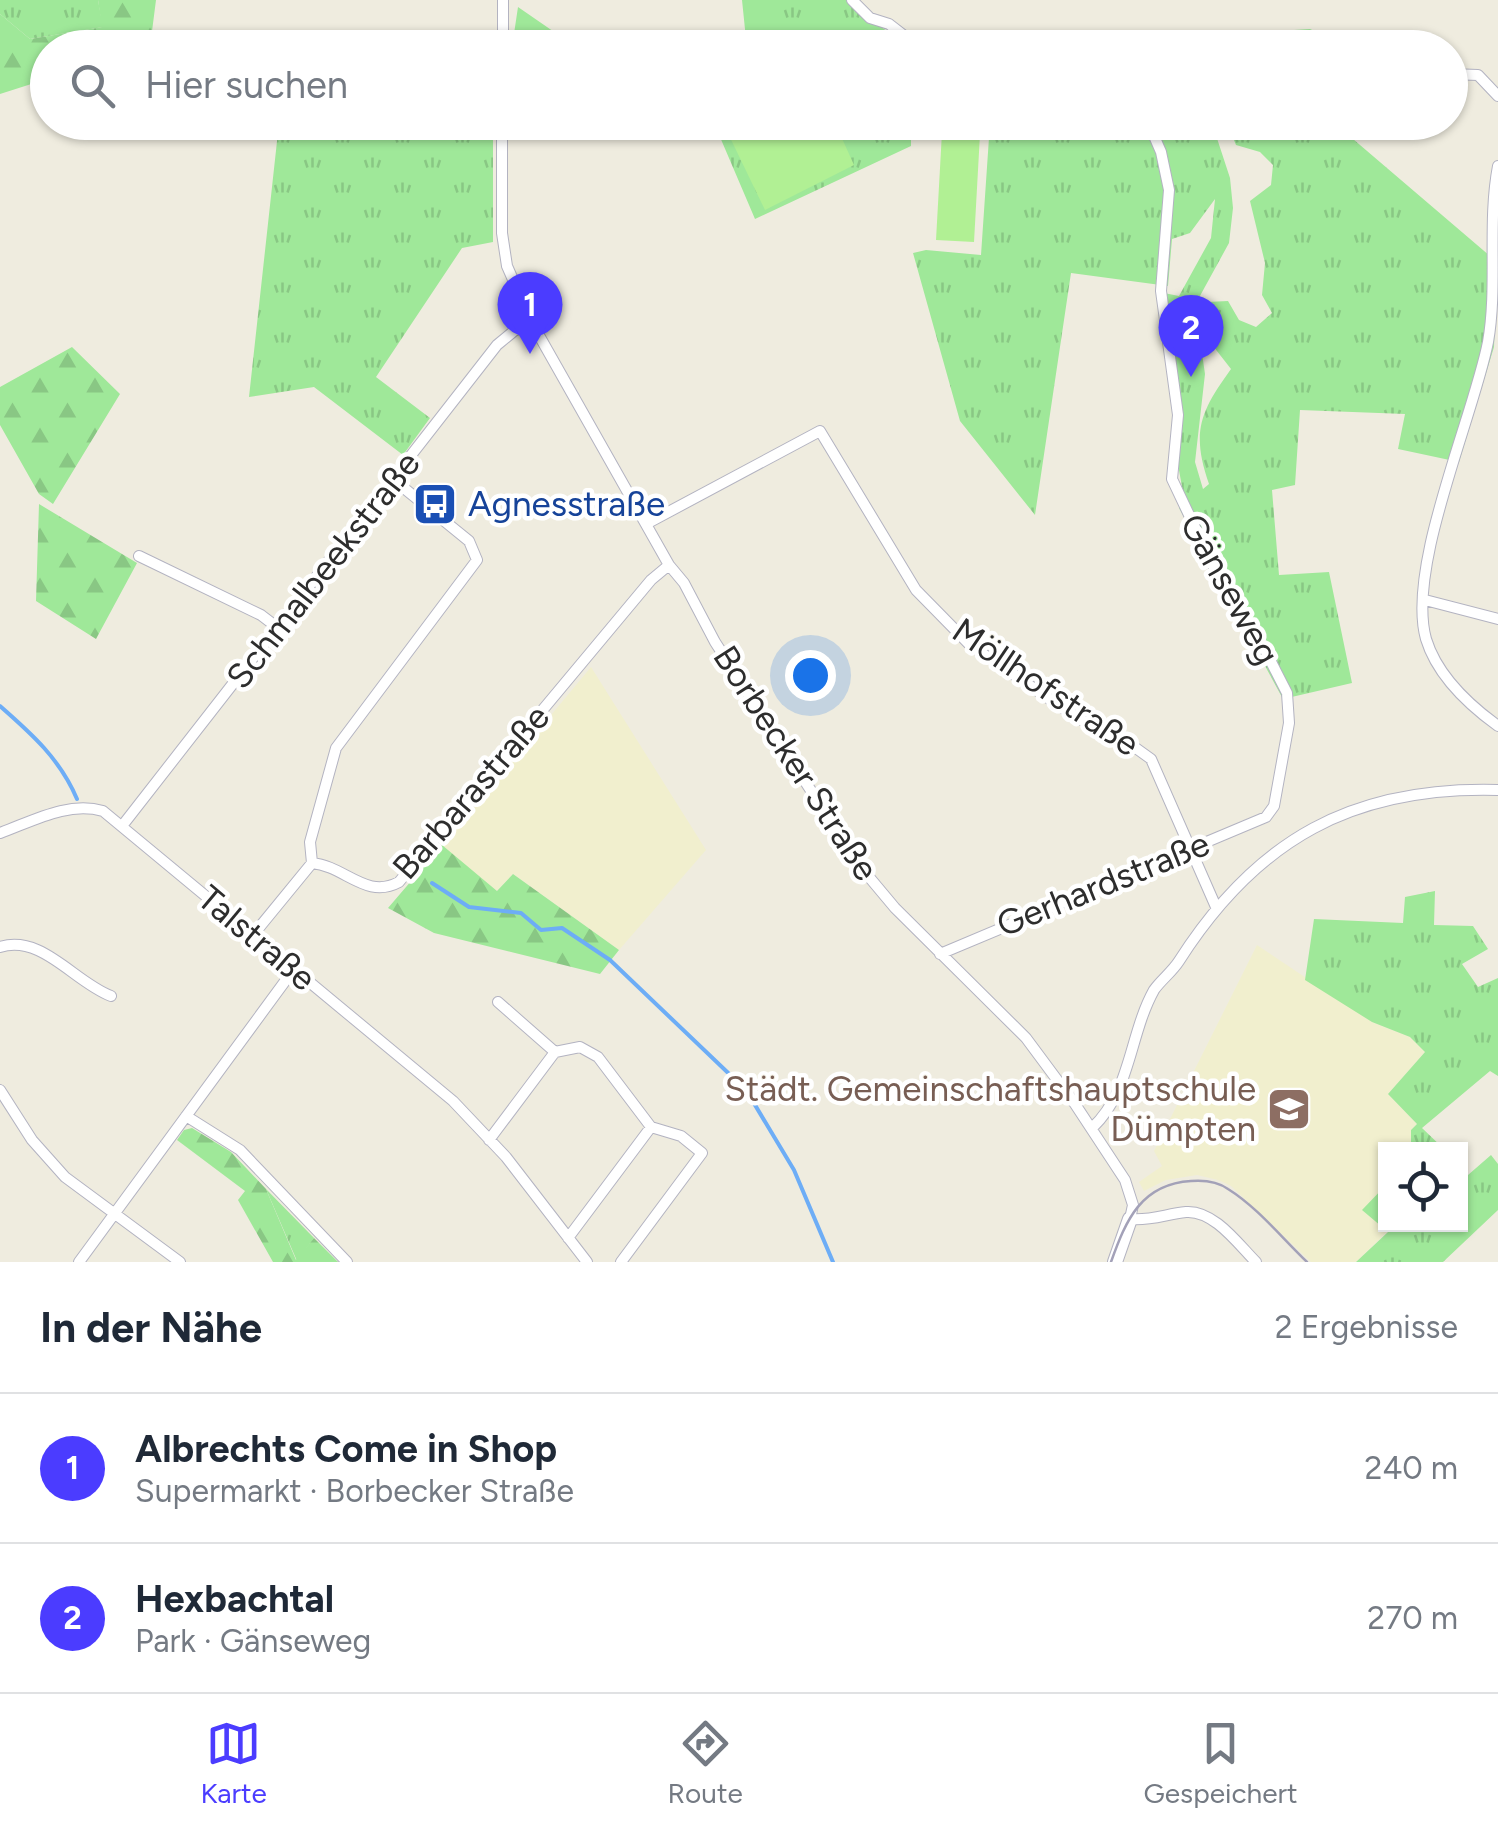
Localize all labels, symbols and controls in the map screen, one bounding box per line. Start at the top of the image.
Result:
search box [30,30,1468,140]
icon: search [65,58,120,113]
text: Hier suchen [145,62,348,108]
pin: 1 [498,272,562,354]
pin: 2 [1158,294,1224,377]
street label: Schmalbeekstraße [217,443,429,697]
bus stop icon: Agnesstraße [412,481,458,527]
place label: Agnesstraße [468,483,665,525]
street label: Gänseweg [1171,506,1289,672]
street label: Möllhofstraße [945,609,1147,765]
street label: Borbecker Straße [704,638,888,888]
your location [785,650,836,701]
street label: Barbarastraße [384,696,558,888]
street label: Gerhardstraße [991,822,1215,946]
street label: Talstraße [190,877,324,999]
place label: Städt. Gemeinschaftshauptschule Dümpten [725,1068,1256,1150]
school or university icon: Städt. Gemeinschaftshauptschule Dümpten [1266,1086,1312,1132]
map controls [1378,1142,1468,1232]
button: locate [1378,1142,1468,1232]
text: In der Nähe [40,1302,262,1353]
text: 2 Ergebnisse [1275,1308,1458,1346]
text: Albrechts Come in Shop [135,1426,557,1472]
text: 1 [66,1449,79,1487]
text: 240 m [1365,1449,1458,1487]
text: Supermarkt · Borbecker Straße [135,1472,574,1510]
text: Hexbachtal [135,1576,334,1622]
text: 2 [63,1599,82,1637]
text: 270 m [1367,1599,1458,1637]
text: Park · Gänseweg [135,1622,371,1660]
tab: Karte [200,1716,267,1810]
tab: Route [668,1716,743,1810]
tab: Gespeichert [1144,1716,1298,1810]

